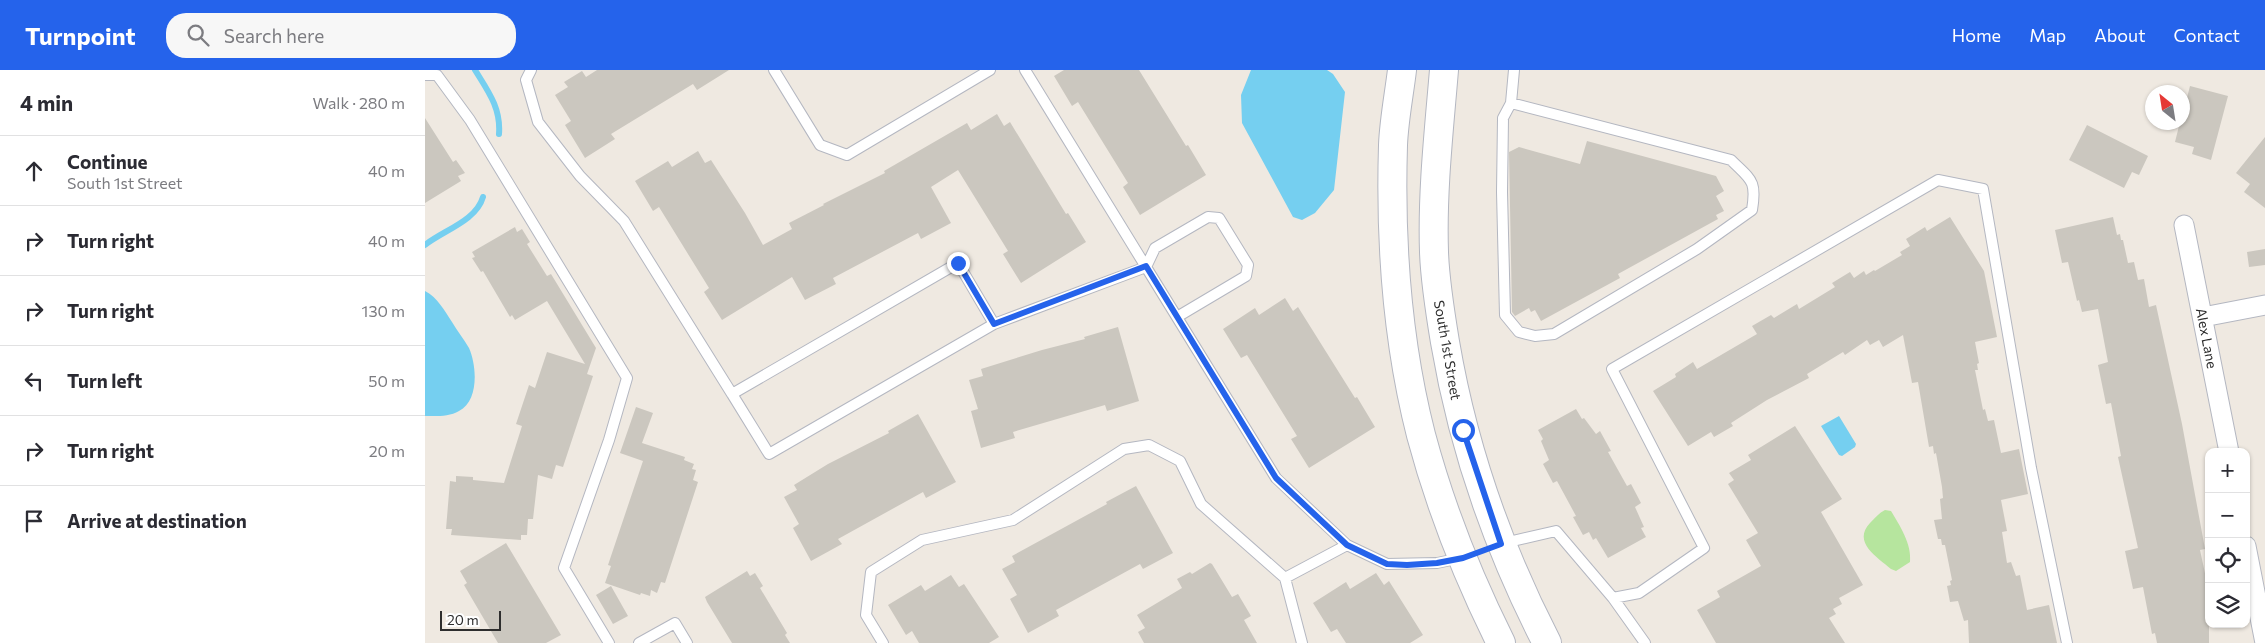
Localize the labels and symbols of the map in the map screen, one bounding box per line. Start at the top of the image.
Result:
north arrow [2145,85,2190,130]
route end [947,252,970,275]
street label: South 1st Street [1431,299,1465,402]
street label: Alex Lane [2193,306,2221,370]
route start [1452,419,1475,442]
scale bar [440,608,501,631]

